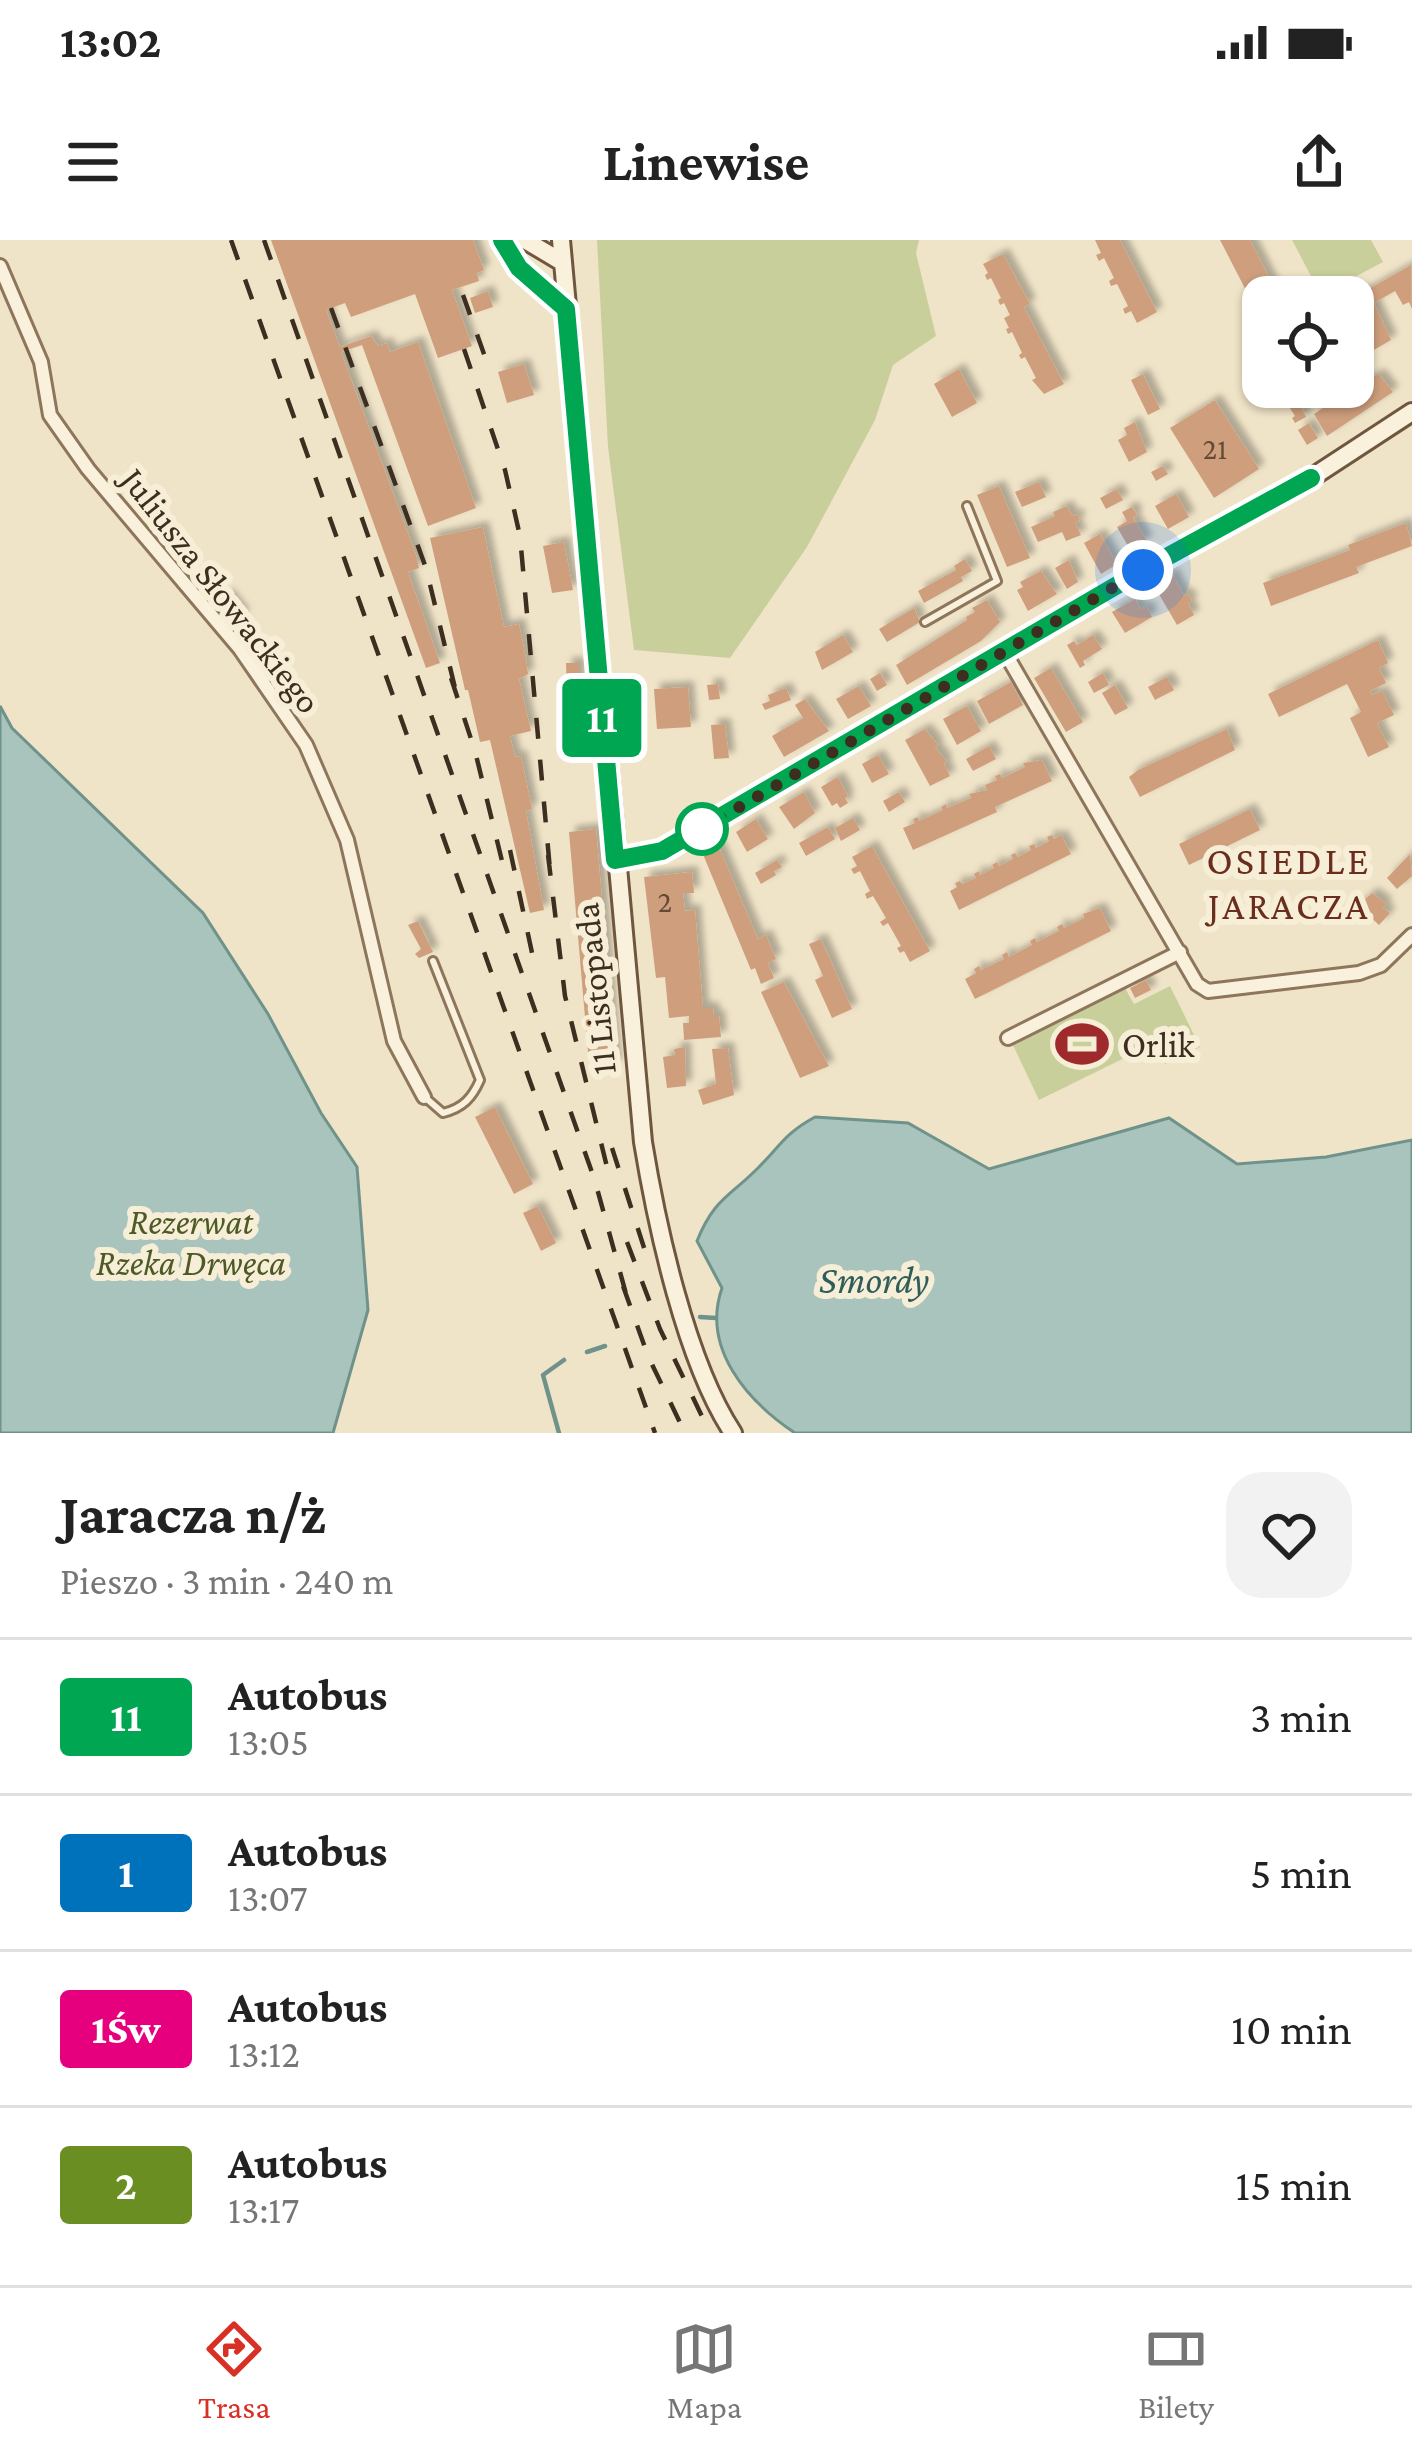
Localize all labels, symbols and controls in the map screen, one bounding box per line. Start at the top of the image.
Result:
text: 13:02 [60,17,161,67]
icon: menu [60,129,126,195]
icon: share [1286,129,1352,195]
text: Linewise [603,132,809,192]
map controls [1242,276,1374,408]
button: locate [1242,276,1374,408]
house number: 21 [1203,432,1227,465]
street label: Juliusza Słowackiego [111,458,329,721]
your location [1113,540,1173,600]
line badge: 11 [548,679,656,757]
text: 11 [586,694,618,741]
unlabelled marker [677,804,727,854]
district label: OSIEDLE JARACZA [1205,839,1371,927]
house number: 2 [658,885,672,918]
street label: 11 Listopada [566,901,624,1077]
sports icon: Orlik [1053,1015,1111,1073]
place label: Orlik [1122,1025,1196,1065]
park label: Rezerwat Rzeka Drwęca [96,1202,286,1283]
water label: Smordy [819,1258,929,1302]
button: heart [1226,1472,1352,1598]
text: Jaracza n/ż [60,1482,326,1545]
text: Pieszo · 3 min · 240 m [60,1559,394,1602]
text: Autobus [228,1670,387,1720]
text: 3 min [1250,1692,1352,1742]
text: 11 [110,1693,142,1740]
text: 13:05 [228,1720,309,1763]
text: Autobus [228,1826,387,1876]
text: 5 min [1250,1848,1352,1898]
text: 1 [118,1849,134,1896]
text: 13:07 [228,1876,307,1919]
text: Autobus [228,1982,387,2032]
text: 10 min [1231,2004,1352,2054]
text: 1Św [91,2005,161,2052]
text: 13:12 [228,2032,300,2075]
text: Autobus [228,2138,387,2188]
text: 15 min [1235,2160,1352,2210]
text: 2 [115,2161,137,2208]
text: 13:17 [228,2188,299,2231]
tab: Trasa [198,2316,271,2425]
tab: Mapa [667,2316,742,2425]
tab: Bilety [1138,2316,1214,2425]

